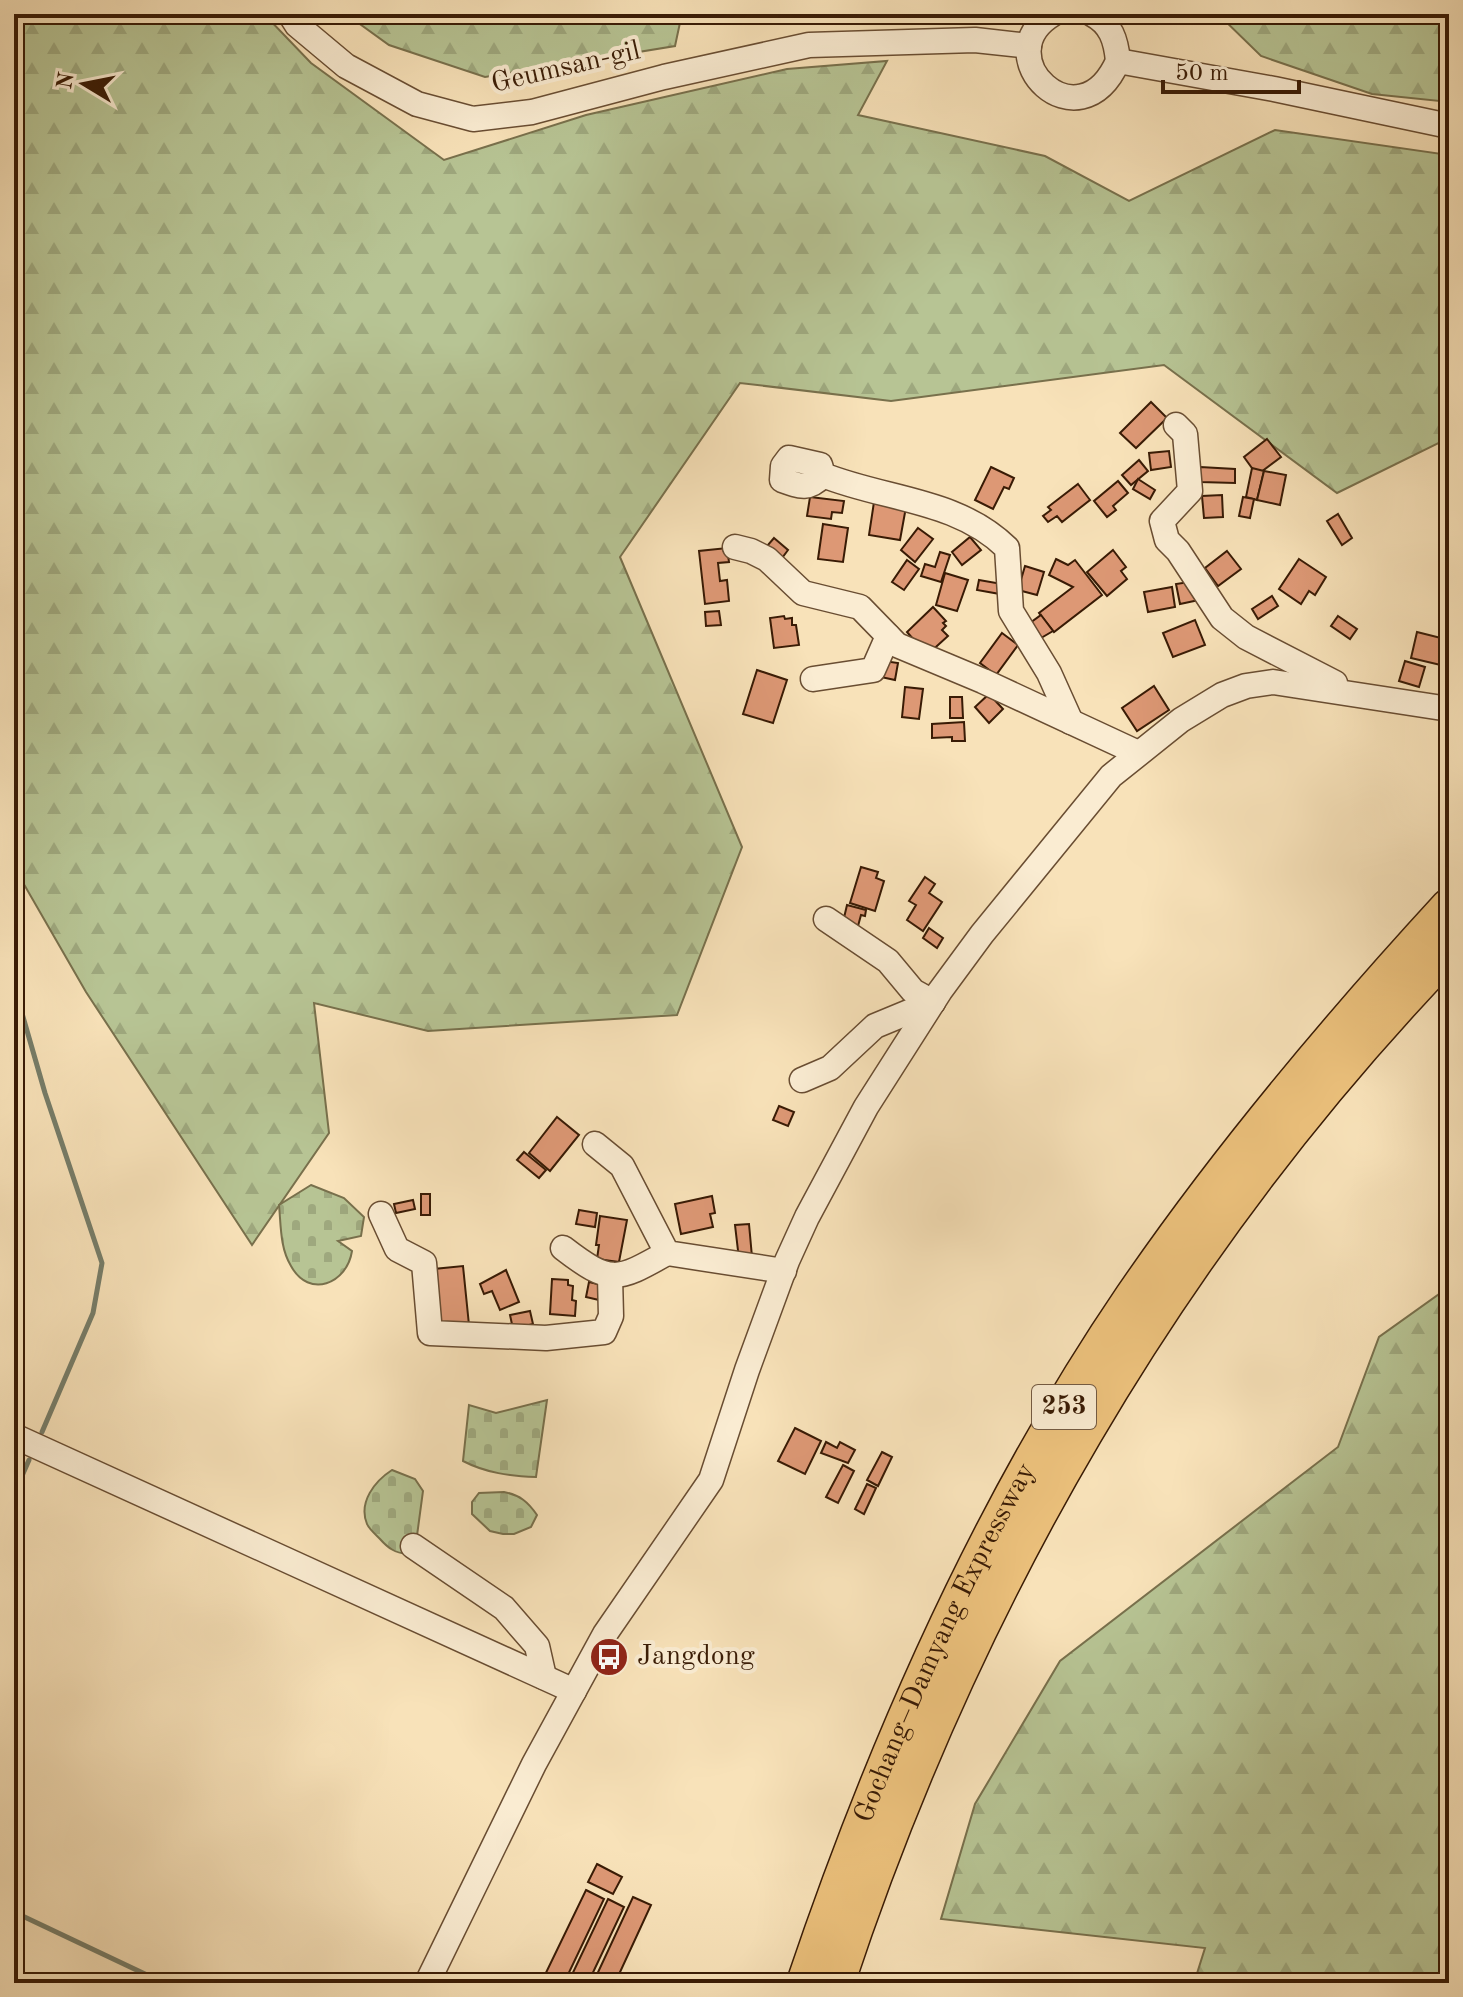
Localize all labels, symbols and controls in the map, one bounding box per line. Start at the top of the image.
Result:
street label: Geumsan-gil [489,37,643,99]
north arrow [44,44,124,124]
scale bar [1163,44,1299,94]
text: 50 m [1175,62,1229,86]
text: N [54,71,79,91]
road number: 253 [1032,1385,1096,1429]
street label: Gochang–Damyang Expressway [850,1459,1041,1827]
bus stop icon: Jangdong [588,1636,630,1678]
place label: Jangdong [637,1643,755,1671]

